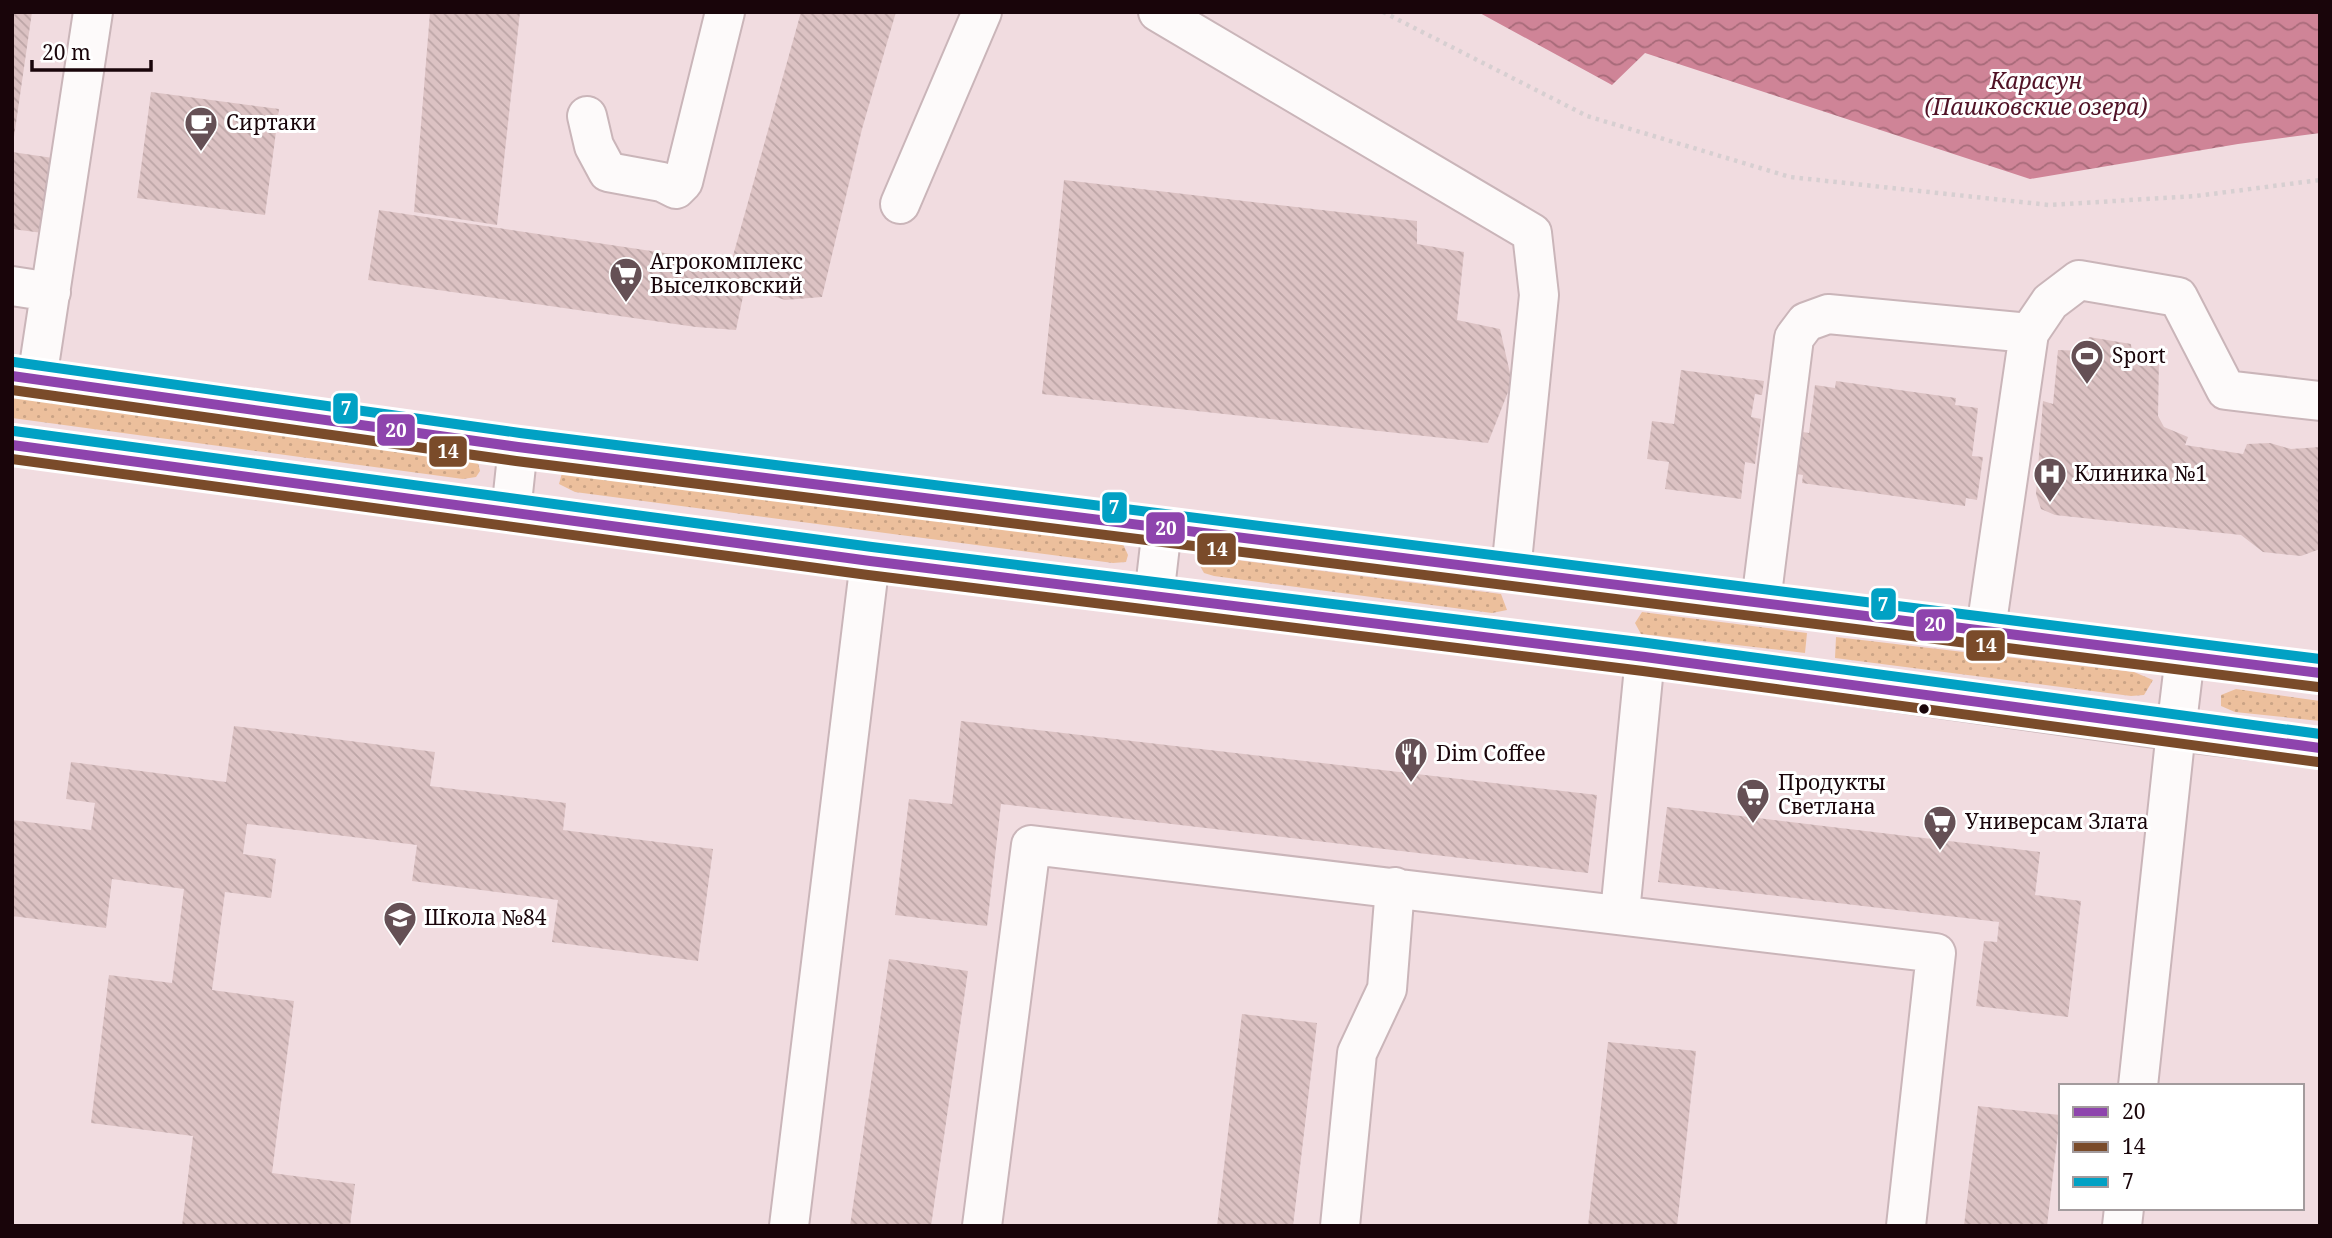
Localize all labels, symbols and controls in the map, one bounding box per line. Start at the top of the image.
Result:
scale bar [32,28,150,72]
text: 20 m [42,38,91,66]
water label: Карасун (Пашковские озера) [1925,64,2148,122]
cafe icon: Сиртаки [182,104,220,153]
place label: Сиртаки [226,108,316,136]
place label: Агрокомплекс Выселковский [650,247,803,299]
supermarket icon: Агрокомплекс Выселковский [607,255,645,304]
sports icon: Sport [2068,337,2106,386]
place label: Sport [2112,341,2166,369]
line badge: 7 [332,392,359,425]
text: 7 [341,395,351,421]
line badge: 20 [376,413,416,447]
text: 20 [385,417,407,443]
line badge: 14 [428,435,468,468]
text: 14 [437,438,459,464]
hospital icon: Клиника №1 [2031,455,2069,504]
place label: Клиника №1 [2074,459,2207,487]
line badge: 7 [1101,491,1128,524]
text: 7 [1109,494,1119,520]
line badge: 20 [1145,511,1186,545]
text: 20 [1155,515,1177,541]
line badge: 14 [1196,532,1237,566]
text: 14 [1206,536,1228,562]
line badge: 7 [1870,587,1897,621]
text: 7 [1878,591,1888,617]
line badge: 20 [1915,608,1955,642]
text: 20 [1924,611,1946,637]
line badge: 14 [1965,629,2006,662]
text: 14 [1975,632,1997,658]
unlabelled marker [1917,702,1931,716]
restaurant icon: Dim Coffee [1392,735,1430,784]
place label: Dim Coffee [1436,739,1546,767]
place label: Продукты Светлана [1778,768,1886,820]
supermarket icon: Продукты Светлана [1734,776,1772,825]
supermarket icon: Универсам Злата [1921,803,1959,852]
place label: Универсам Злата [1965,807,2149,835]
school or university icon: Школа №84 [381,899,419,948]
place label: Школа №84 [424,903,547,931]
legend [2059,1084,2304,1210]
text: 20 [2122,1097,2145,1125]
text: 14 [2122,1132,2146,1160]
text: 7 [2122,1167,2134,1195]

